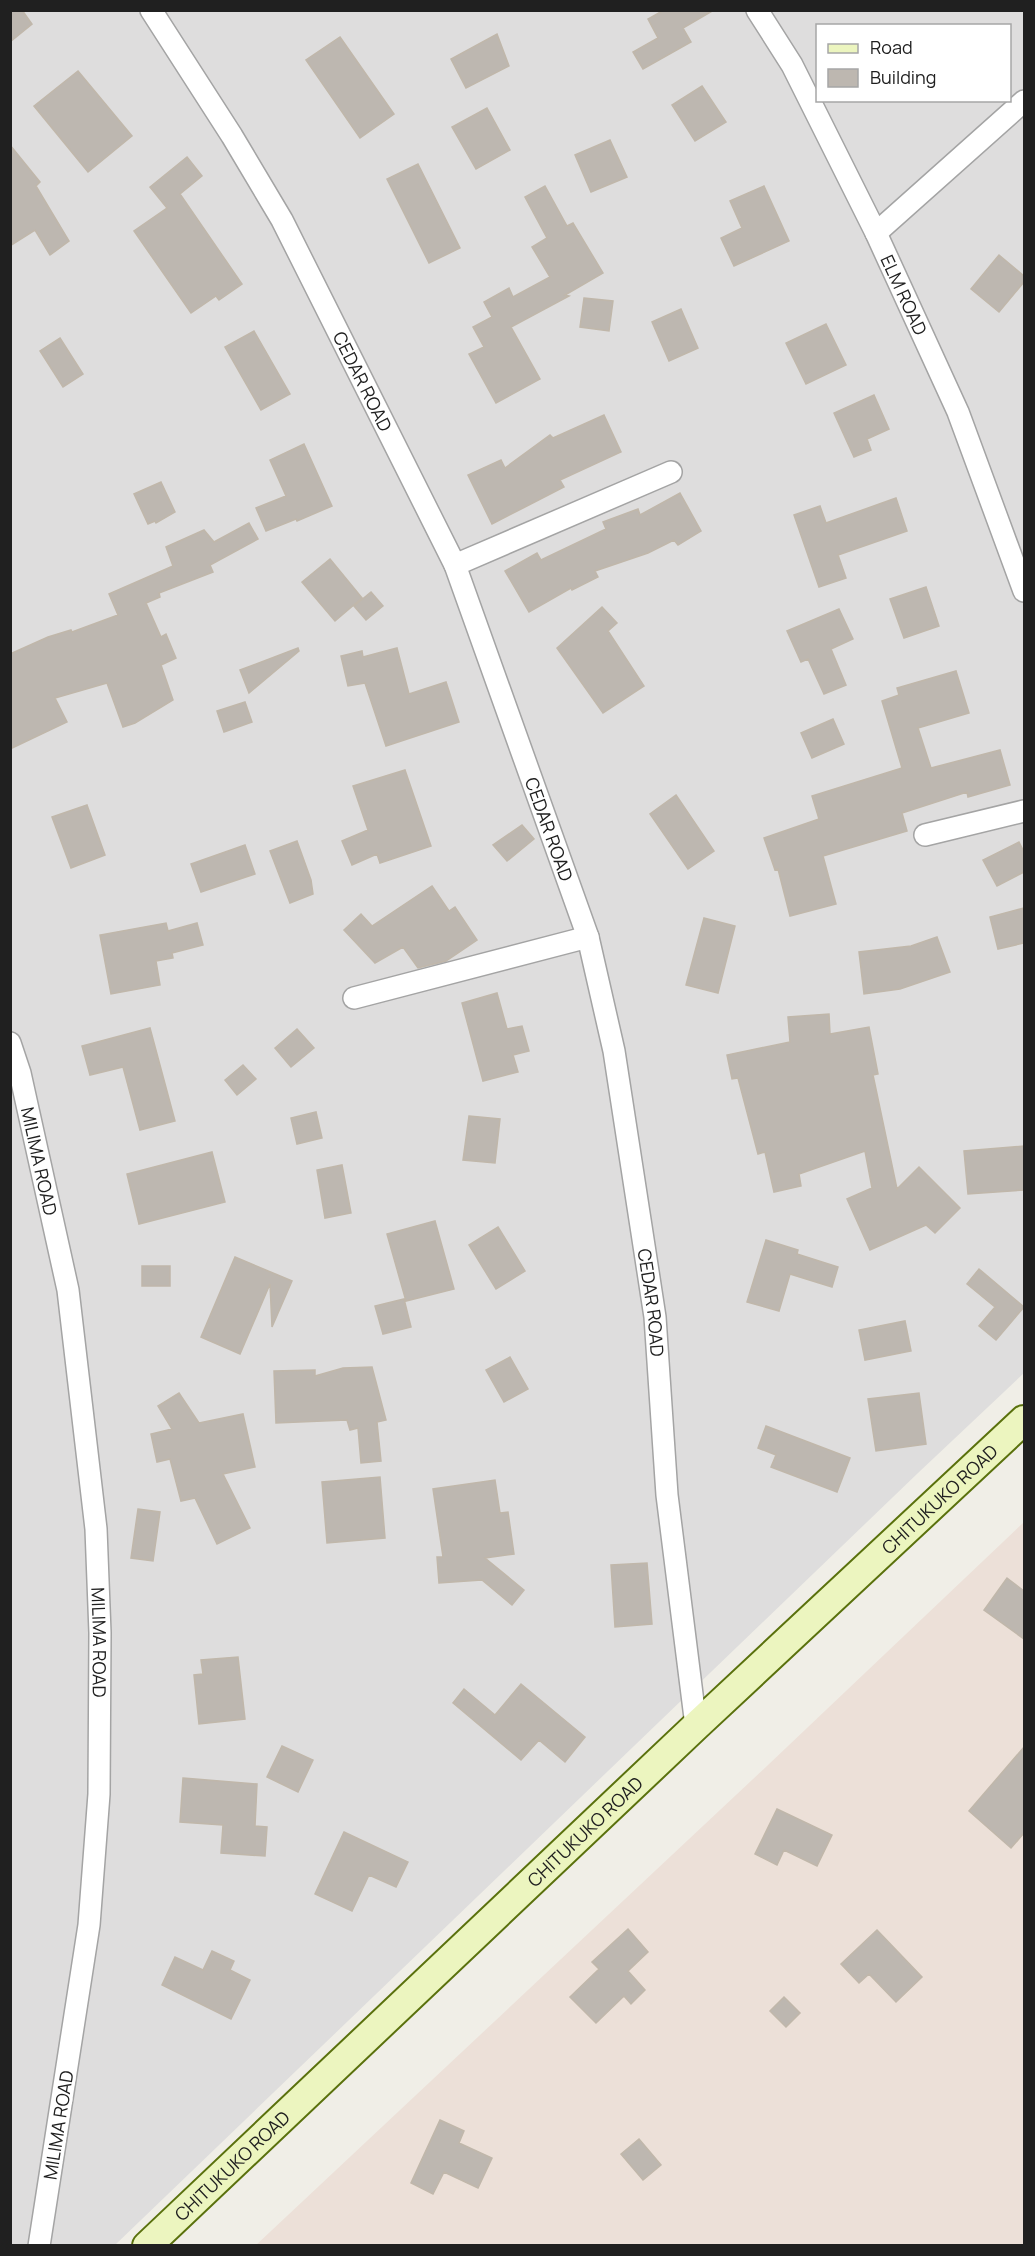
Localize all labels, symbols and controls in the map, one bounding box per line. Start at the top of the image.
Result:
legend [816,24,1011,102]
text: Road [870,35,913,59]
text: Building [870,65,936,89]
street label: ELM ROAD [876,251,933,339]
street label: CEDAR ROAD [328,327,398,435]
street label: CEDAR ROAD [520,774,579,884]
street label: MILIMA ROAD [16,1105,63,1218]
street label: CEDAR ROAD [633,1247,670,1357]
street label: CHITUKUKO ROAD [876,1439,1003,1559]
street label: MILIMA ROAD [86,1587,112,1698]
street label: CHITUKUKO ROAD [522,1771,648,1892]
street label: MILIMA ROAD [38,2069,78,2181]
street label: CHITUKUKO ROAD [169,2105,295,2226]

